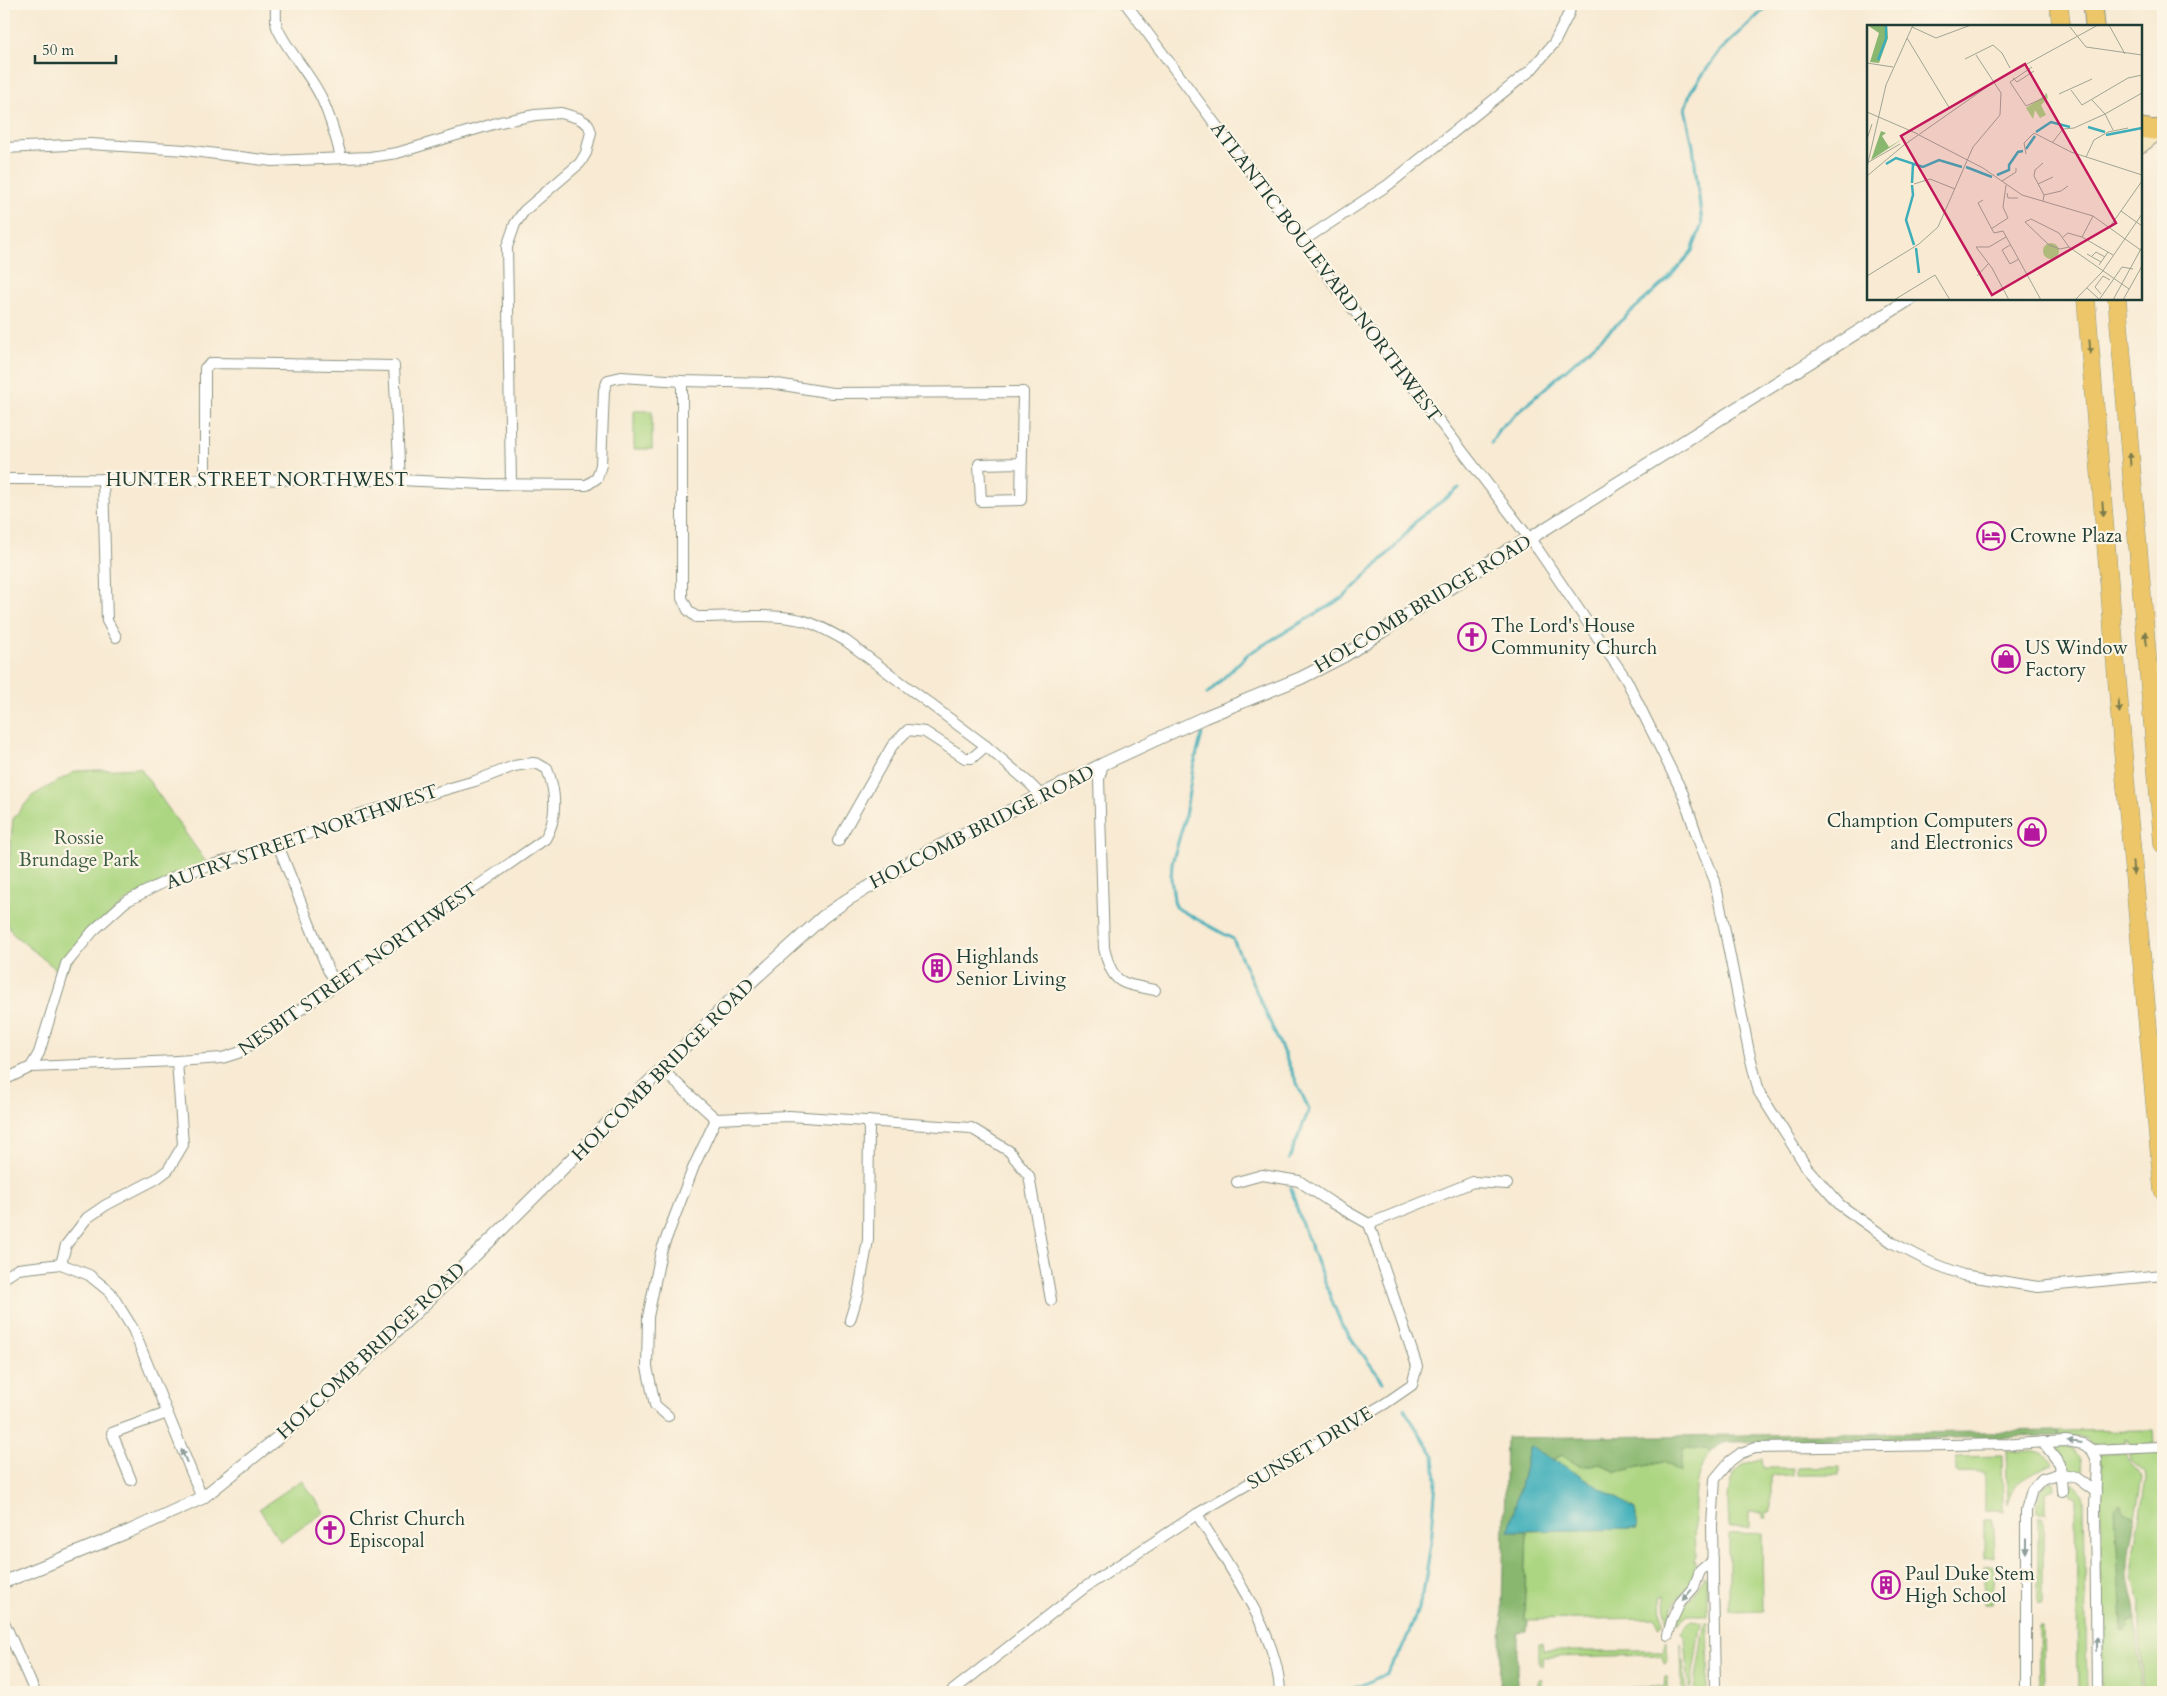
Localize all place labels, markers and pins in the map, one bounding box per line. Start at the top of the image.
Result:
hotel icon: Crowne Plaza [1976,521,2006,551]
place label: Crowne Plaza [2010,523,2122,549]
place label: The Lord's House Community Church [1491,613,1658,661]
church icon: The Lord's House Community Church [1457,622,1487,652]
place label: US Window Factory [2025,635,2128,683]
shop icon: US Window Factory [1991,644,2021,674]
place label: Chamption Computers and Electronics [1827,808,2013,856]
shop icon: Chamption Computers and Electronics [2017,817,2047,847]
place label: Highlands Senior Living [956,944,1066,992]
building icon: Highlands Senior Living [922,953,952,983]
place label: Christ Church Episcopal [349,1506,466,1554]
church icon: Christ Church Episcopal [315,1515,345,1545]
place label: Paul Duke Stem High School [1905,1561,2036,1609]
building icon: Paul Duke Stem High School [1871,1570,1901,1600]

